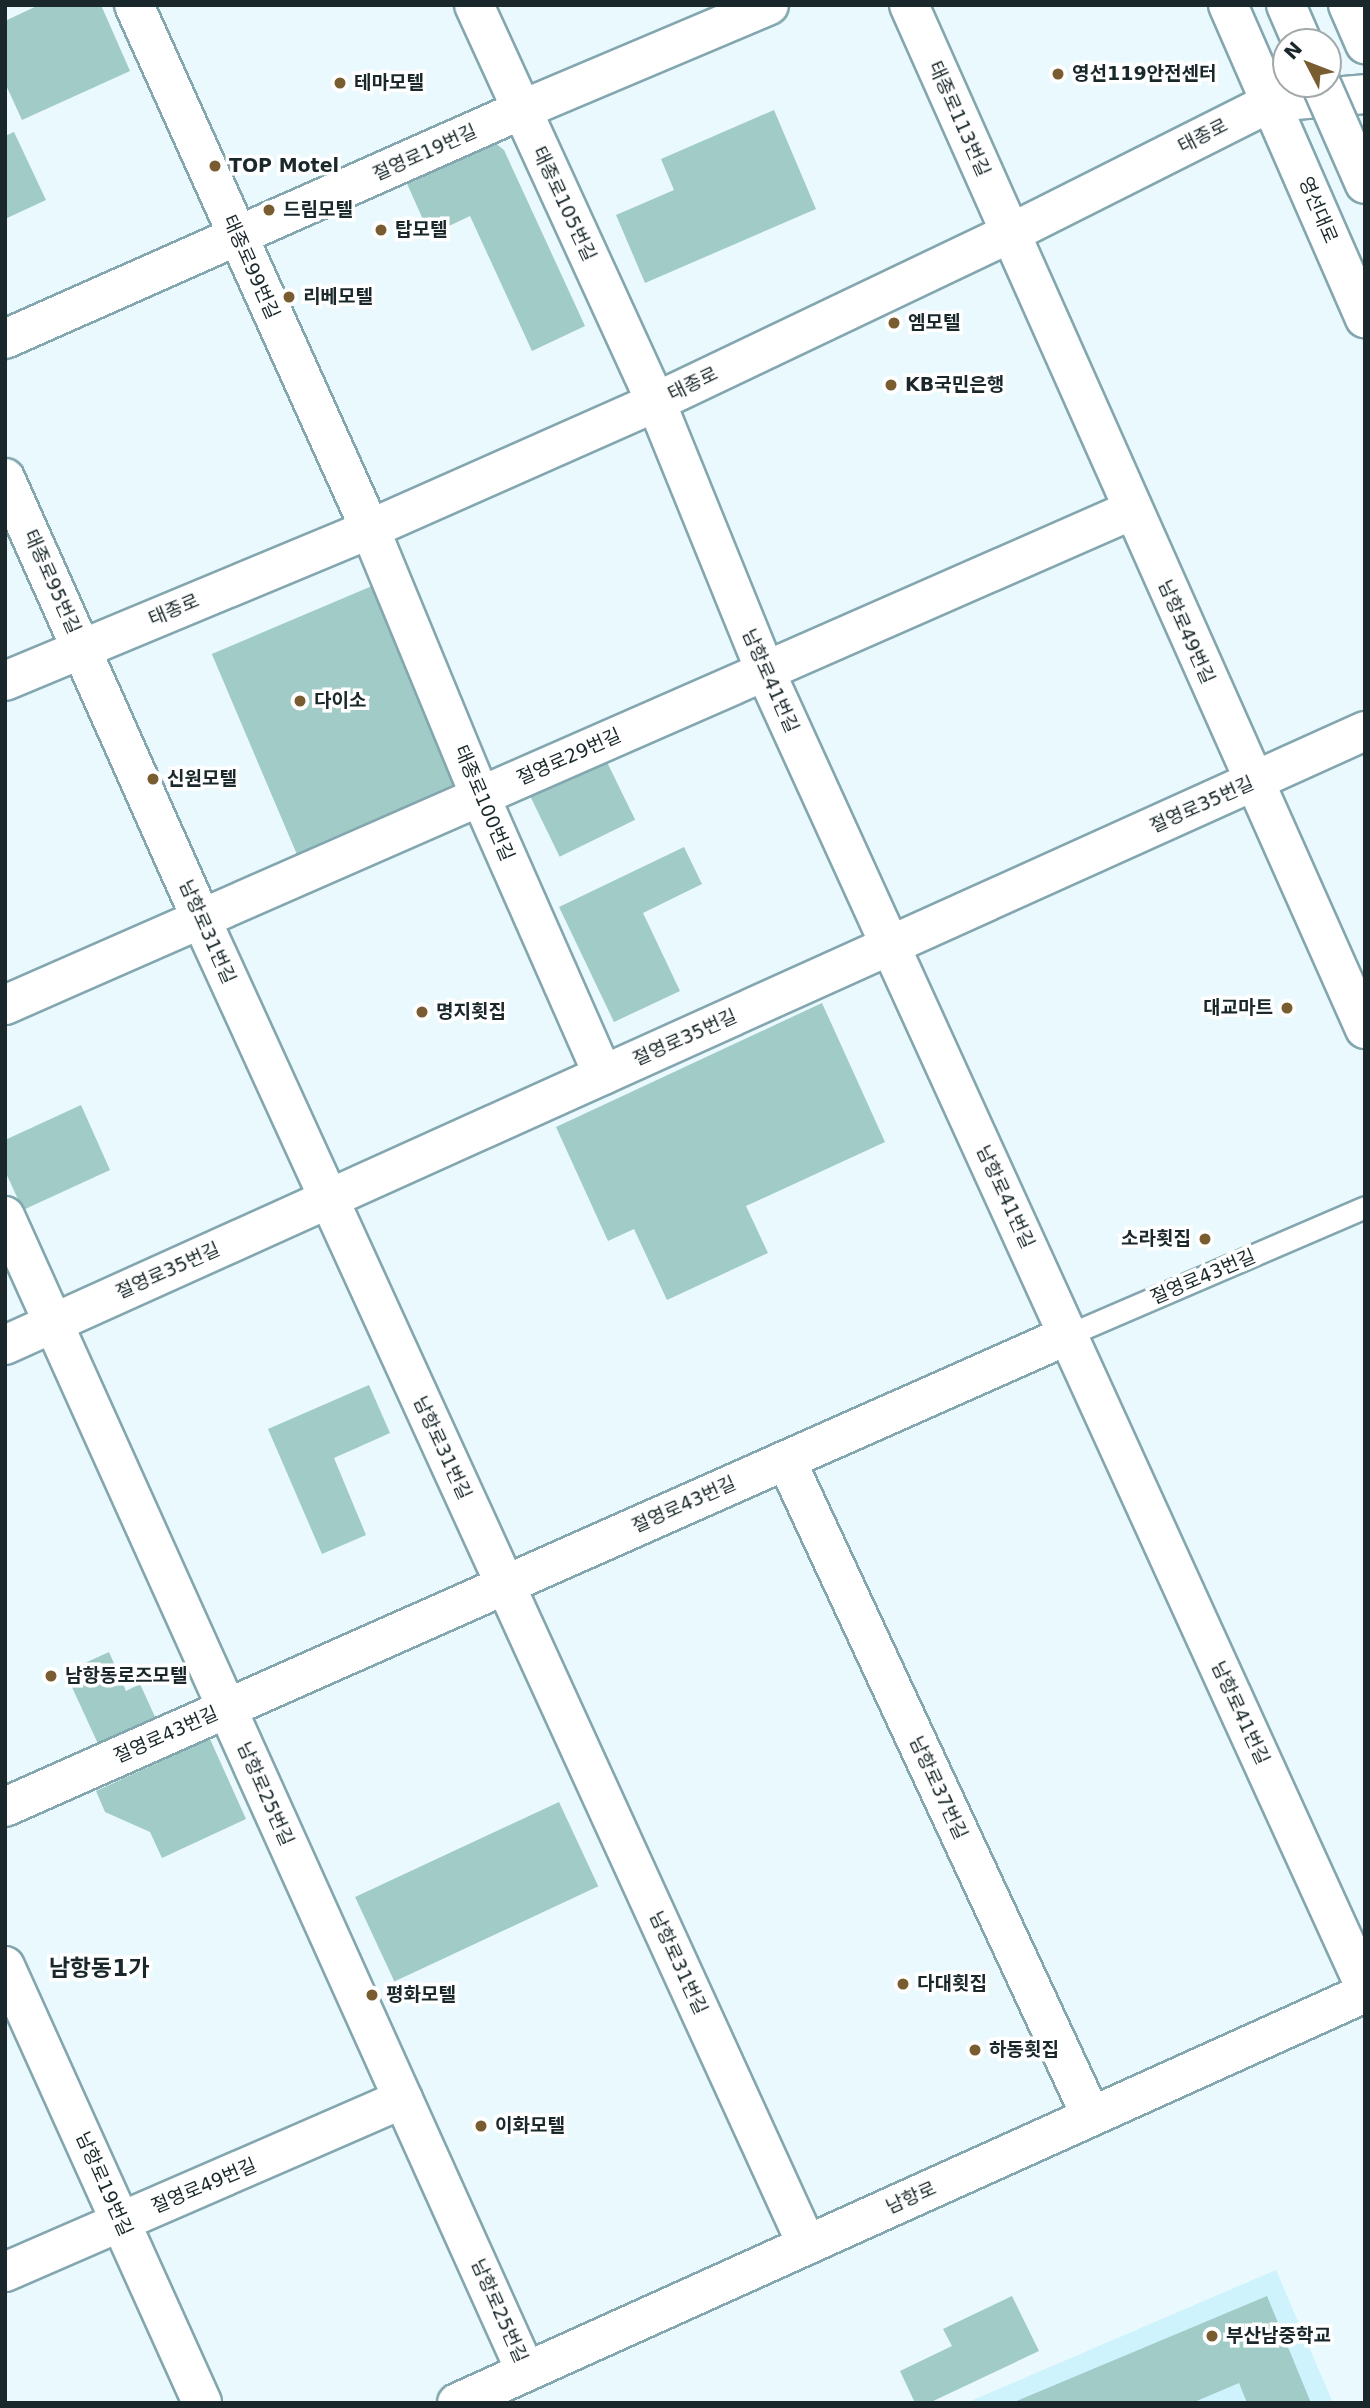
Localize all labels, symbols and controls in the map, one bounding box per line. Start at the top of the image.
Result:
north arrow [1272,28,1342,98]
text: N [1279,37,1306,64]
street label: 태종로113번길 [923,58,995,180]
place label: 영선119안전센터 [1072,63,1217,85]
marker: 영선119안전센터 [1050,66,1066,82]
place label: 테마모텔 [354,72,424,94]
marker: 테마모텔 [332,75,348,91]
street label: 태종로 [1174,114,1232,158]
street label: 절영로19번길 [369,120,481,186]
street label: 태종로105번길 [528,143,600,265]
place label: TOP Motel [229,155,339,177]
marker: TOP Motel [207,158,223,174]
street label: 영선대로 [1294,173,1342,247]
place label: 드림모텔 [283,199,353,221]
marker: 드림모텔 [261,202,277,218]
street label: 태종로99번길 [218,211,284,323]
place label: 탑모텔 [395,219,447,241]
marker: 탑모텔 [373,222,389,238]
place label: 리베모텔 [303,286,373,308]
marker: 리베모텔 [281,289,297,305]
place label: 엠모텔 [908,312,960,334]
marker: 엠모텔 [886,315,902,331]
street label: 태종로 [664,362,722,406]
place label: KB국민은행 [905,374,1004,396]
marker: KB국민은행 [883,377,899,393]
street label: 태종로95번길 [19,526,85,638]
street label: 남항로49번길 [1153,576,1219,688]
street label: 태종로 [145,589,203,631]
street label: 남항로41번길 [737,625,803,737]
place label: 다이소 [314,690,366,712]
marker: 다이소 [292,693,308,709]
street label: 절영로29번길 [513,724,625,790]
street label: 태종로100번길 [449,742,519,864]
place label: 신원모텔 [167,768,237,790]
marker: 신원모텔 [145,771,161,787]
street label: 절영로35번길 [1146,772,1258,838]
street label: 남항로31번길 [174,876,240,988]
place label: 대교마트 [1203,997,1273,1019]
marker: 대교마트 [1279,1000,1295,1016]
place label: 명지횟집 [436,1001,506,1023]
marker: 명지횟집 [414,1004,430,1020]
street label: 절영로35번길 [629,1005,741,1071]
street label: 남항로41번길 [971,1142,1039,1252]
place label: 소라횟집 [1121,1228,1191,1250]
marker: 소라횟집 [1197,1231,1213,1247]
street label: 절영로35번길 [112,1238,224,1304]
street label: 절영로43번길 [1147,1245,1259,1309]
street label: 남항로31번길 [408,1393,476,1503]
street label: 절영로43번길 [628,1472,740,1538]
street label: 남항로41번길 [1206,1658,1274,1768]
place label: 남항동로즈모텔 [65,1665,187,1687]
marker: 남항동로즈모텔 [43,1668,59,1684]
street label: 절영로43번길 [110,1702,222,1768]
street label: 남항로37번길 [904,1733,972,1843]
street label: 남항로25번길 [232,1738,298,1850]
street label: 남항로31번길 [644,1908,712,2018]
district label: 남항동1가 [49,1954,149,1982]
place label: 다대횟집 [917,1973,987,1995]
marker: 다대횟집 [895,1976,911,1992]
place label: 평화모텔 [386,1984,456,2006]
marker: 평화모텔 [364,1987,380,2003]
place label: 하동횟집 [989,2039,1059,2061]
marker: 하동횟집 [967,2042,983,2058]
place label: 이화모텔 [495,2115,565,2137]
marker: 이화모텔 [473,2118,489,2134]
street label: 남항로19번길 [71,2128,137,2240]
street label: 절영로49번길 [148,2154,260,2218]
street label: 남항로 [882,2177,940,2219]
street label: 남항로25번길 [466,2255,532,2367]
place label: 부산남중학교 [1226,2325,1331,2347]
marker: 부산남중학교 [1204,2328,1220,2344]

